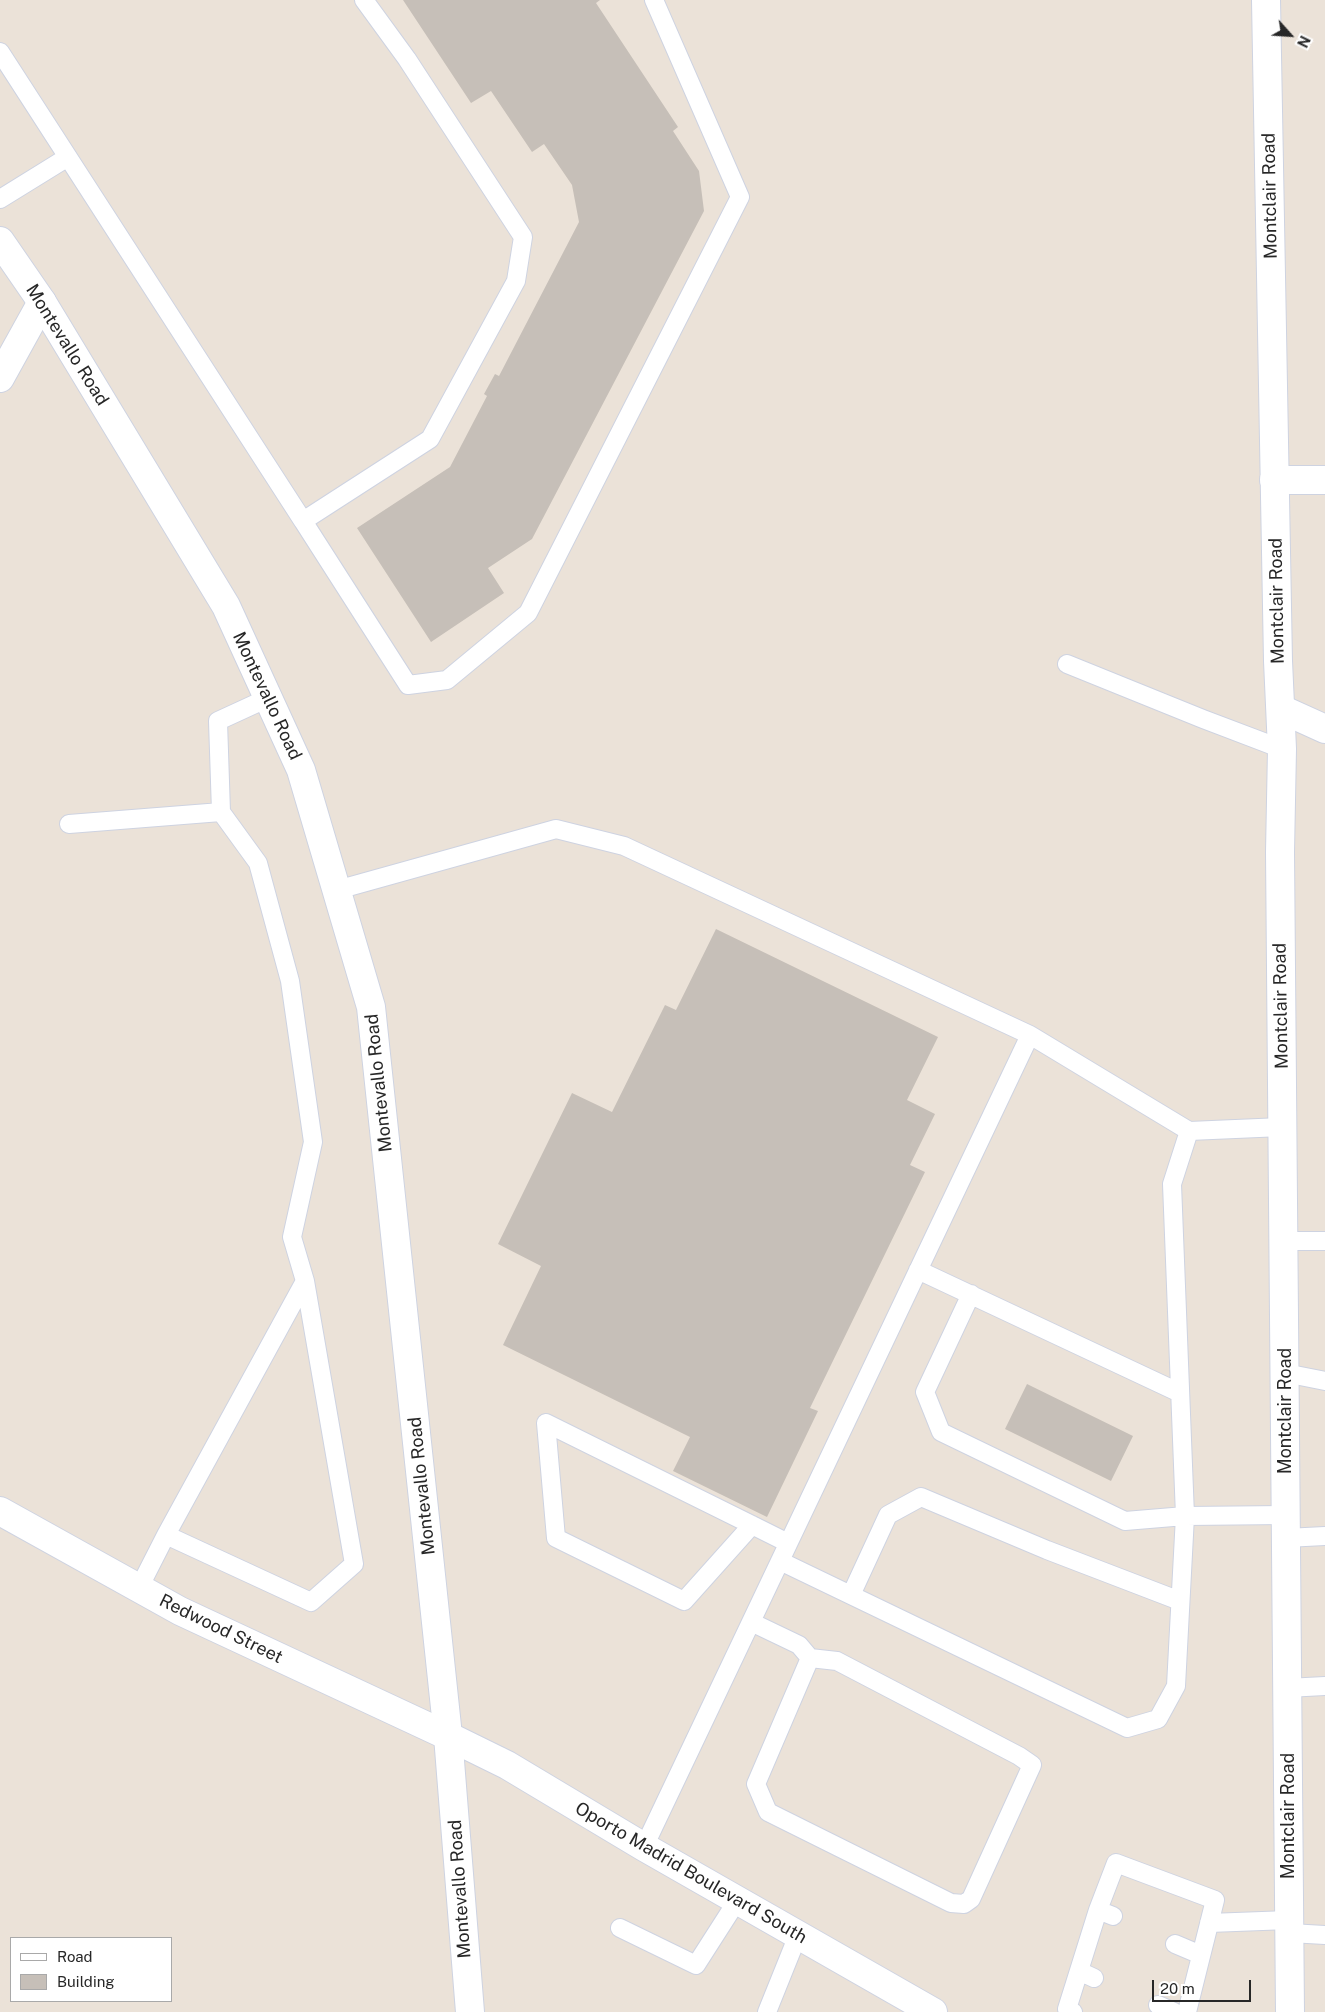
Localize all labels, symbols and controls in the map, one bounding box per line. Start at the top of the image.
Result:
north arrow [1265,10,1315,60]
text: N [1294,33,1313,50]
street label: Montclair Road [1258,133,1282,259]
street label: Montevallo Road [21,280,113,410]
street label: Montclair Road [1265,538,1289,664]
street label: Montevallo Road [228,628,306,764]
street label: Montclair Road [1269,943,1293,1069]
street label: Montevallo Road [361,1013,397,1153]
street label: Montclair Road [1274,1348,1296,1474]
street label: Montevallo Road [404,1416,440,1556]
street label: Redwood Street [156,1590,286,1668]
street label: Montclair Road [1277,1753,1299,1879]
street label: Oporto Madrid Boulevard South [571,1798,811,1948]
street label: Montevallo Road [444,1819,476,1959]
legend [10,1937,172,2002]
text: Road [57,1948,93,1965]
scale bar [1155,1970,1254,2002]
text: Building [57,1973,115,1990]
text: 20 m [1160,1980,1195,1997]

